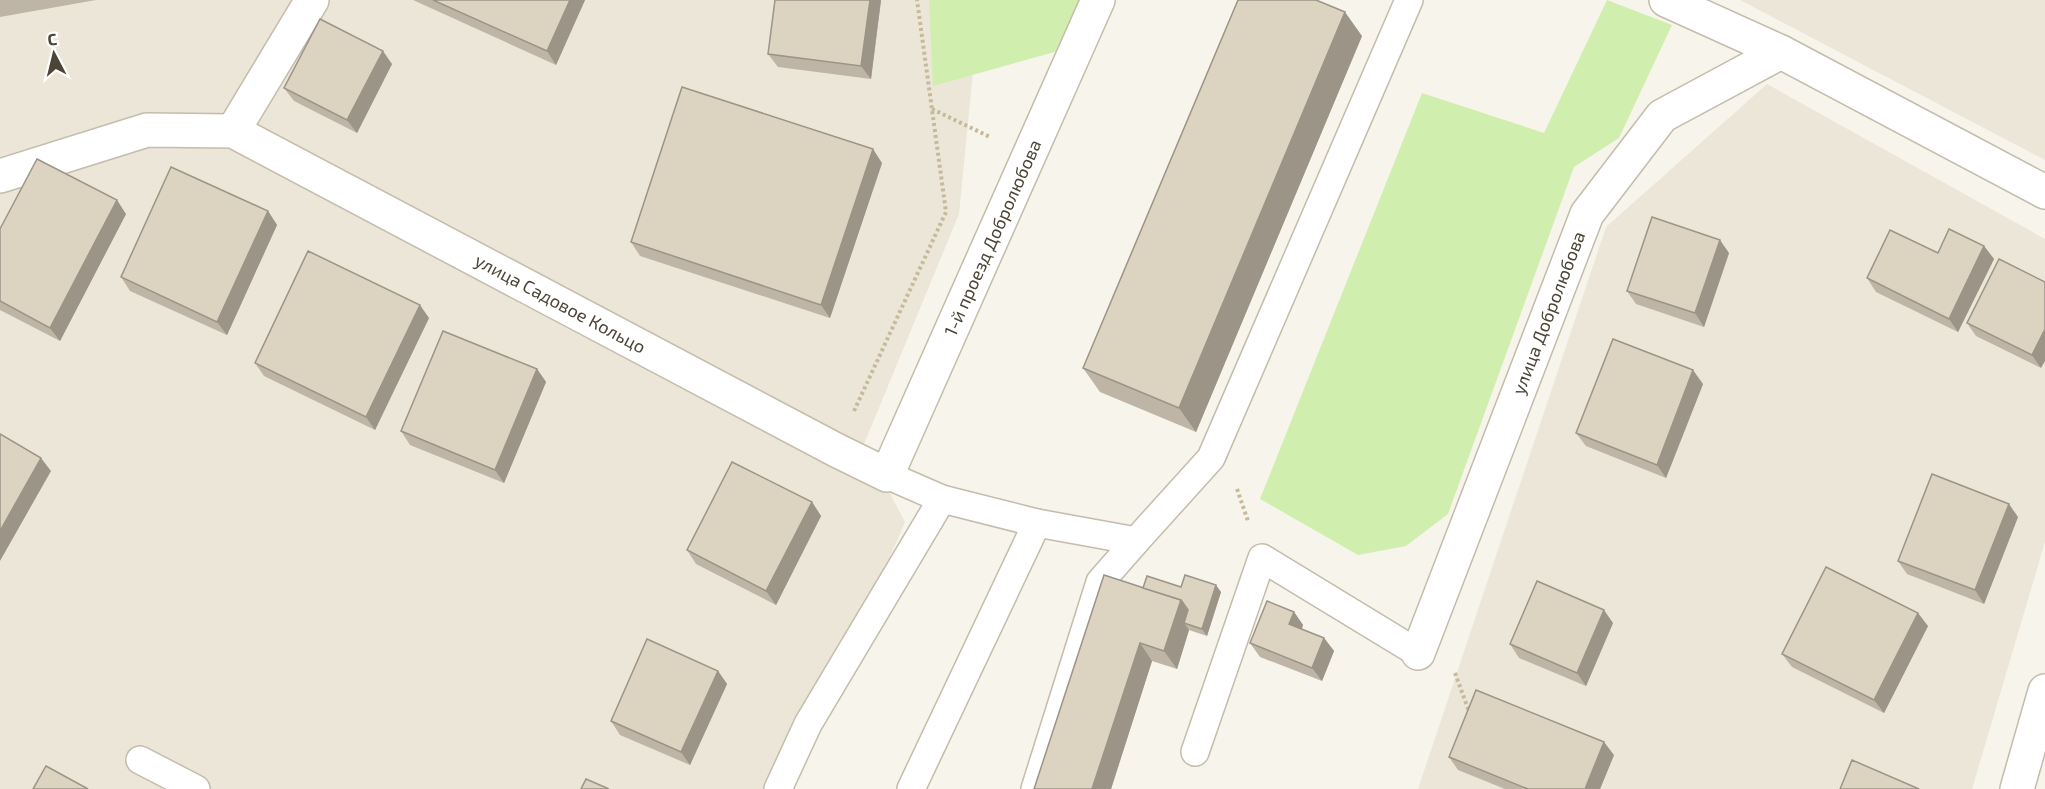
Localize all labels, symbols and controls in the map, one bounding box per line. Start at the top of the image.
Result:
north arrow [24,24,84,84]
text: С [46,29,58,49]
street label: 1-й проезд Добролюбова [939,136,1045,339]
street label: улица Добролюбова [1507,228,1589,397]
street label: улица Садовое Кольцо [471,249,650,358]

